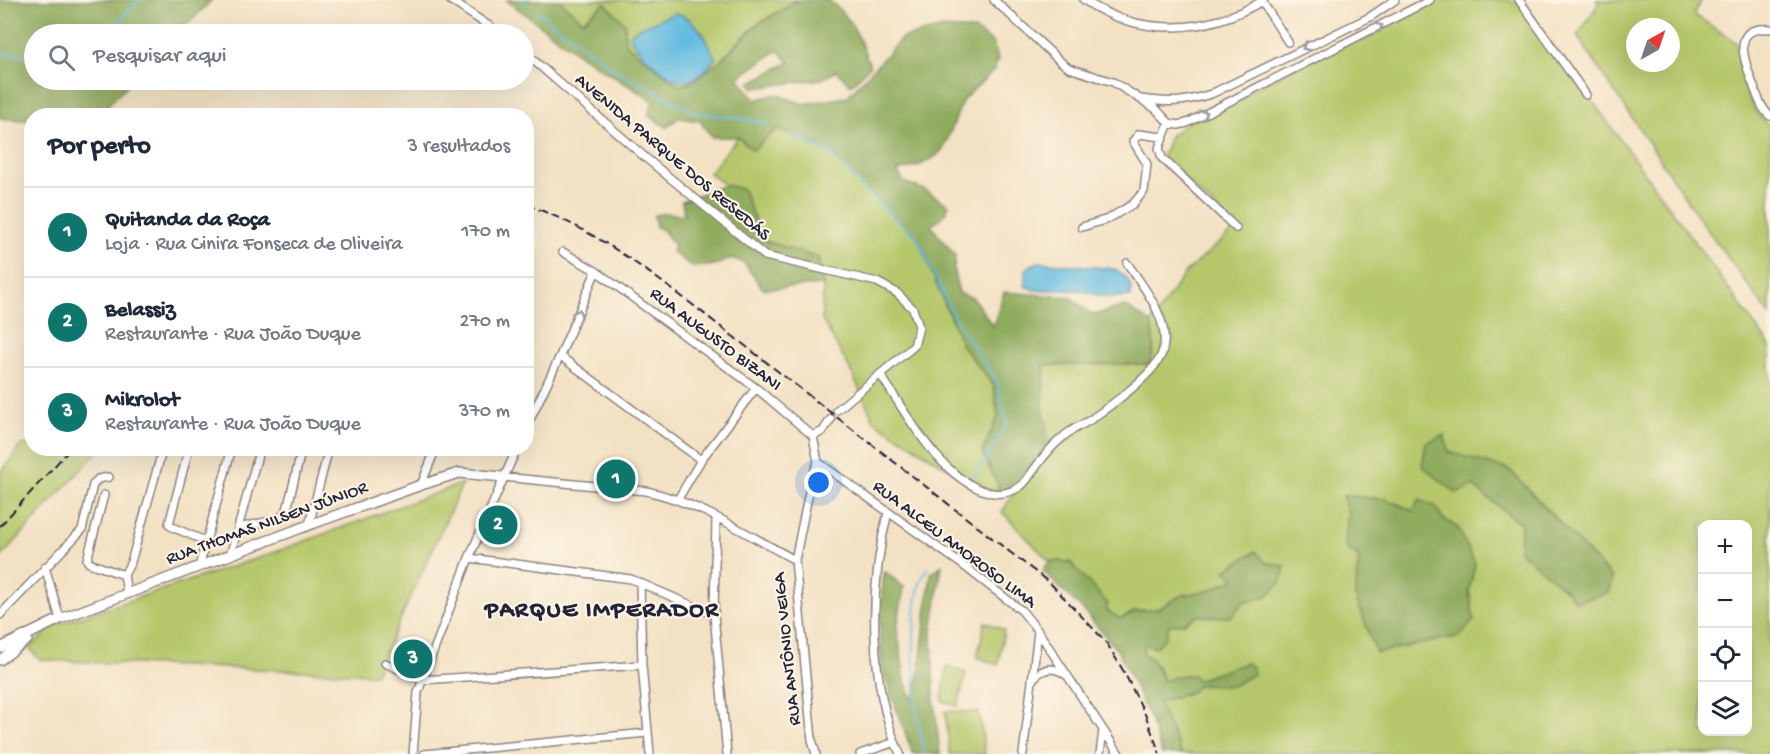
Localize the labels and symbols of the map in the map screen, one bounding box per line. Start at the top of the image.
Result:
north arrow [1626,18,1680,72]
one-way arrow [1372,23,1383,34]
one-way arrow [1302,40,1313,52]
street label: AVENIDA PARQUE DOS RESEDÁS [570,69,775,246]
one-way arrow [1198,110,1209,122]
street label: RUA AUGUSTO BIZANI [645,284,785,396]
one-way arrow [571,309,583,320]
pin: 1 [596,456,636,502]
your location [804,468,833,497]
street label: RUA ALCEU AMOROSO LIMA [868,477,1041,614]
street label: RUA THOMAS NILSEN JÚNIOR [163,478,371,570]
pin: 2 [478,502,518,548]
street label: RUA ANTÔNIO VEIGA [769,570,806,726]
district label: PARQUE IMPERADOR [483,597,719,626]
pin: 3 [394,636,432,682]

